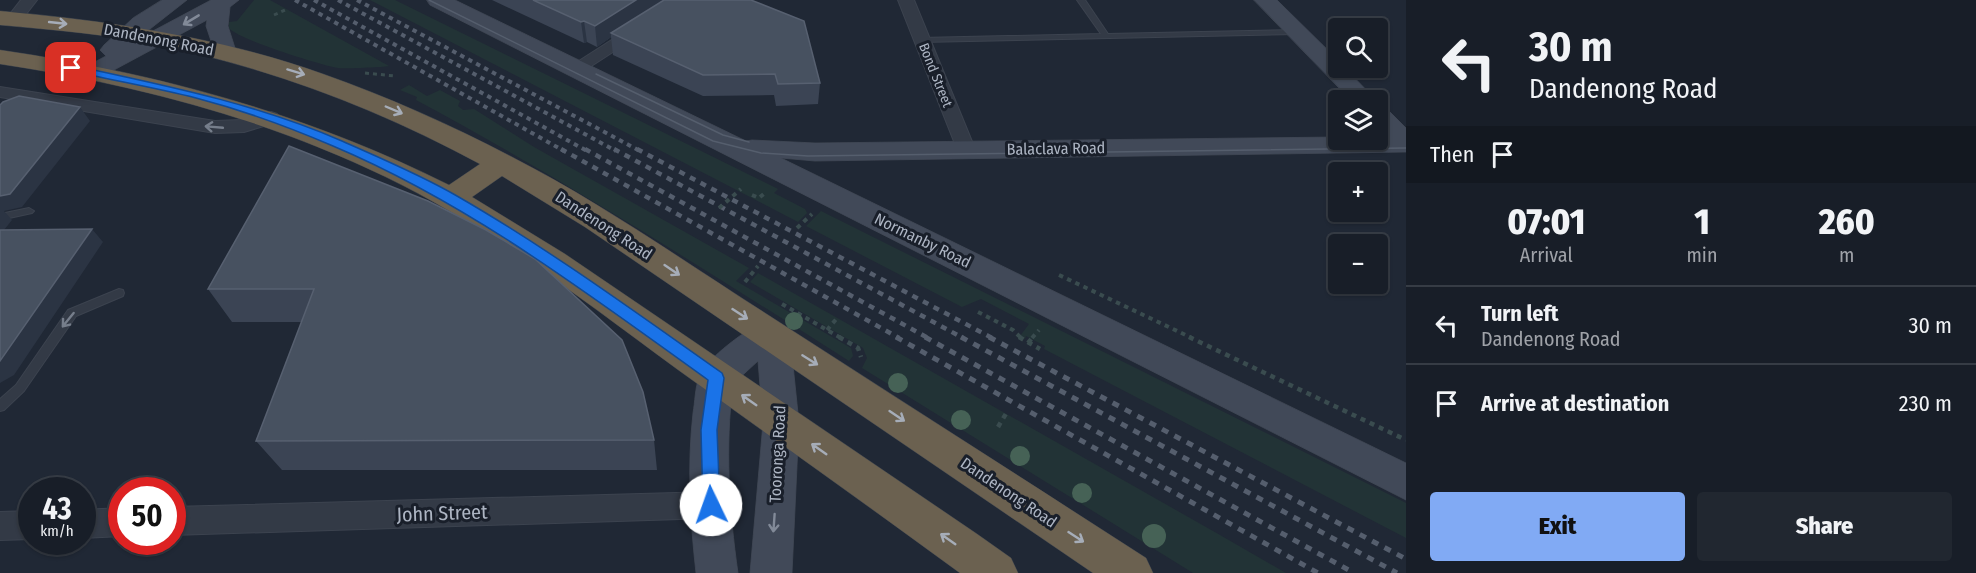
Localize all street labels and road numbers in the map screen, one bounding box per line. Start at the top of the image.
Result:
street label: Dandenong Road [102,20,216,59]
street label: Bond Street [915,41,956,110]
street label: Balaclava Road [1007,138,1106,159]
street label: Dandenong Road [552,187,656,264]
street label: Normanby Road [872,209,974,272]
street label: Tooronga Road [765,405,790,503]
street label: Dandenong Road [957,453,1060,532]
street label: John Street [396,499,488,527]

